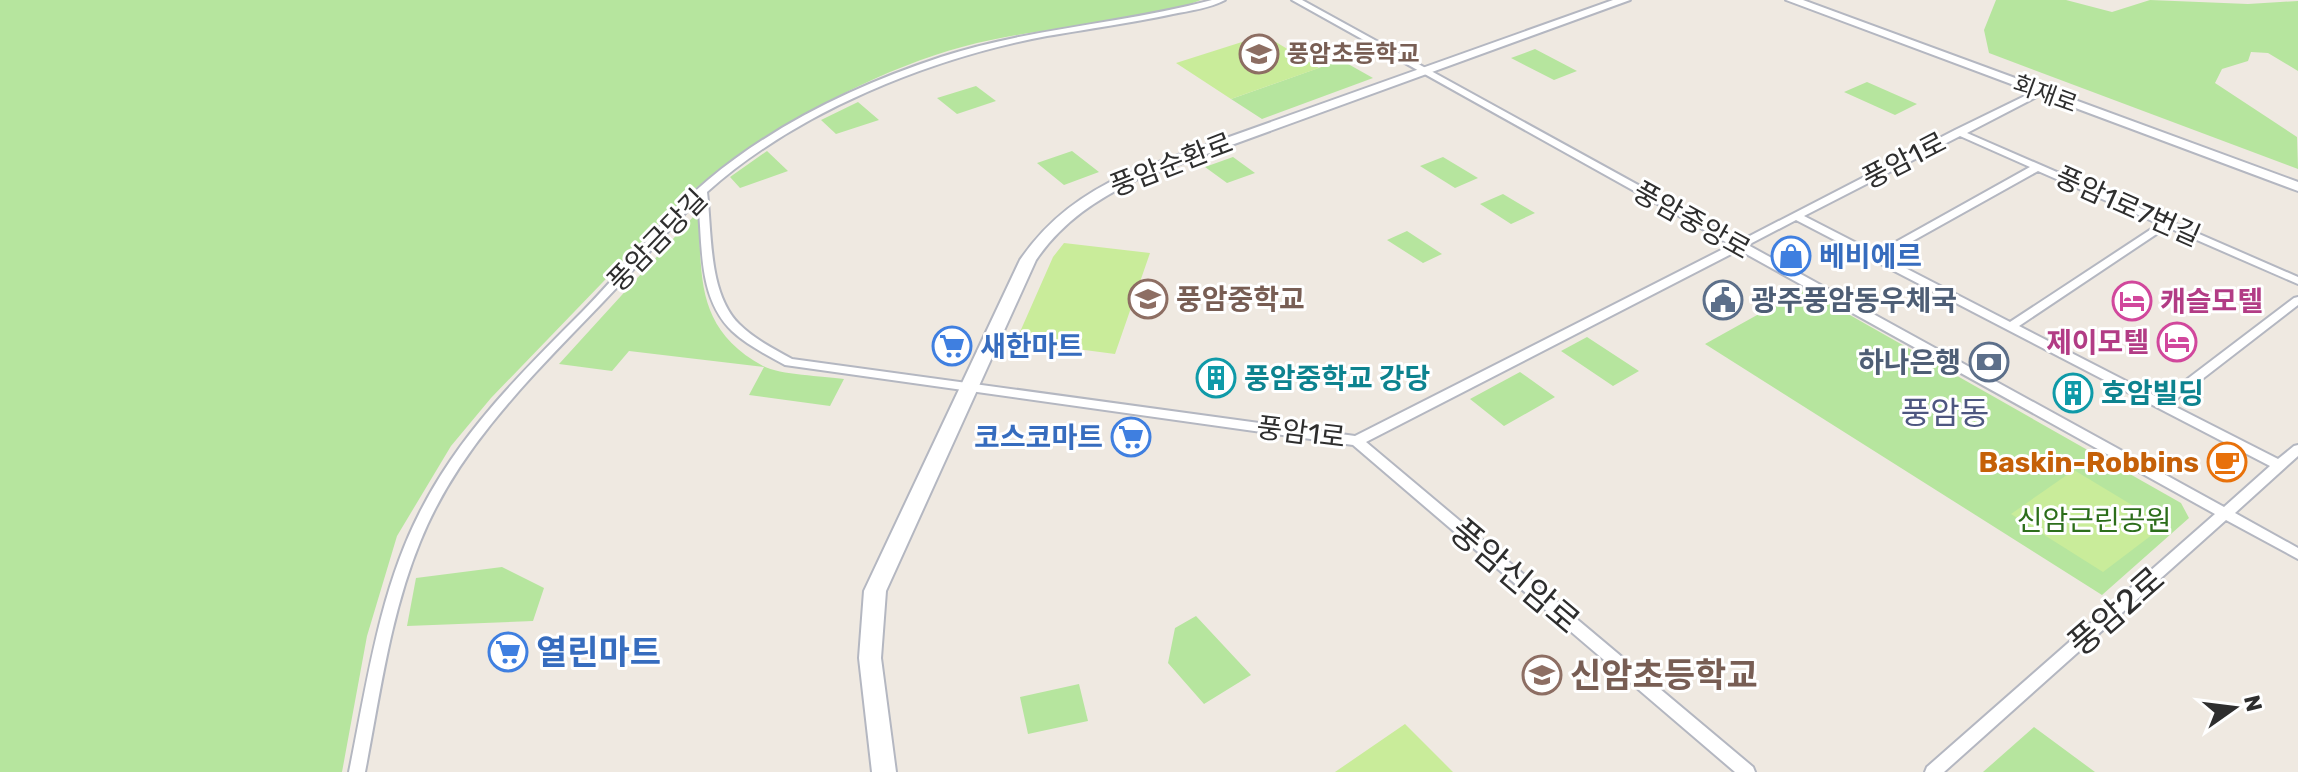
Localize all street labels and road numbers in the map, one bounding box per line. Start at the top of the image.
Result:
street label: 회재로 [2009,70,2081,118]
street label: 풍암1로 [1857,125,1951,195]
street label: 풍암순환로 [1105,126,1237,203]
street label: 풍암1로7번길 [2050,160,2205,253]
street label: 풍암중앙로 [1627,175,1756,266]
street label: 풍암금당길 [601,183,714,298]
street label: 풍암1로 [1255,411,1347,454]
street label: 풍암신암로 [1442,510,1588,642]
street label: 풍암2로 [2060,559,2173,664]

